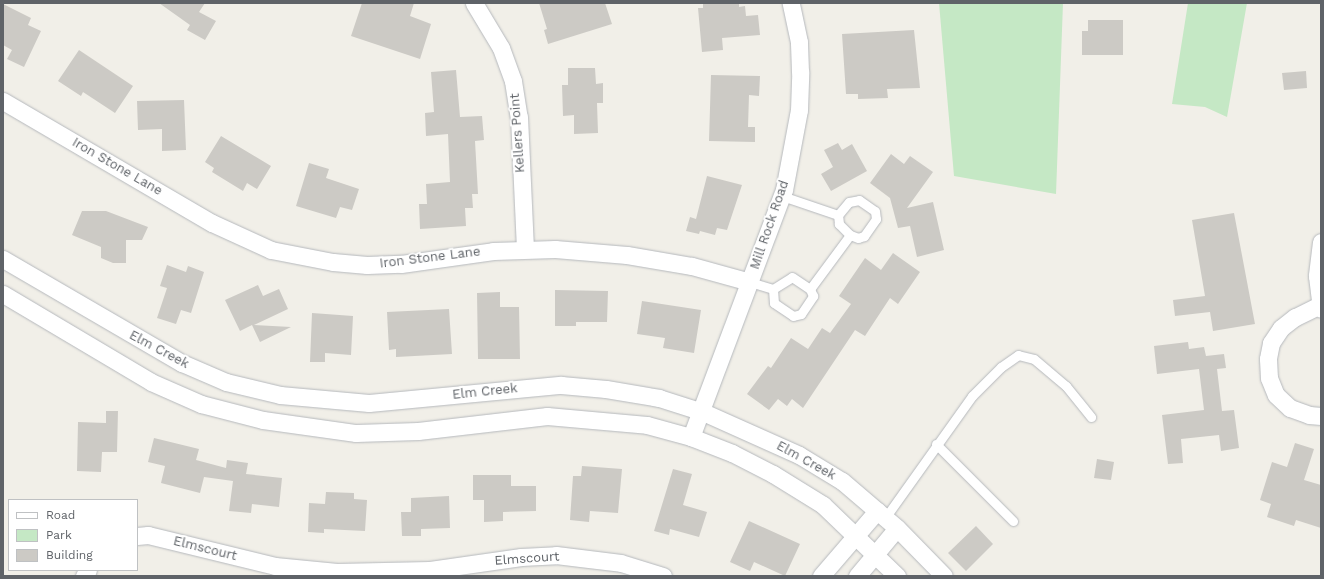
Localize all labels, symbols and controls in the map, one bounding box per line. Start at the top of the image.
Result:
street label: Kellers Point [507,93,529,173]
street label: Iron Stone Lane [69,135,165,199]
street label: Mill Rock Road [747,178,793,272]
street label: Iron Stone Lane [379,244,481,272]
street label: Elm Creek [126,328,192,372]
street label: Elm Creek [452,381,518,403]
street label: Elm Creek [774,438,838,484]
legend [8,499,138,571]
text: Road [46,508,75,522]
text: Park [46,528,72,542]
street label: Elmscourt [172,534,238,564]
text: Building [46,548,93,562]
street label: Elmscourt [494,549,560,569]

